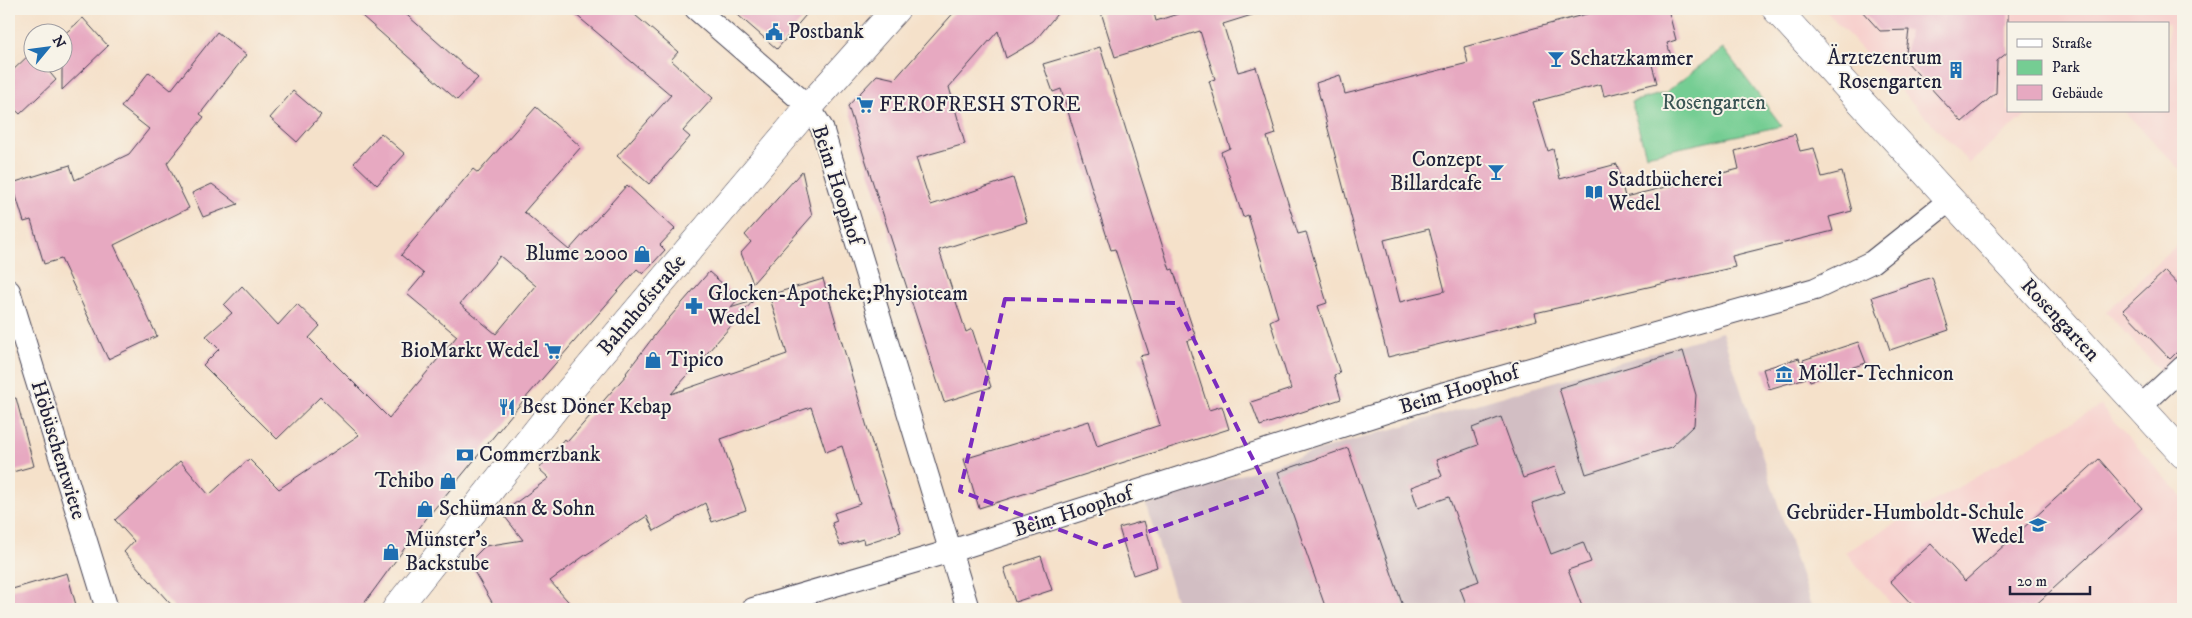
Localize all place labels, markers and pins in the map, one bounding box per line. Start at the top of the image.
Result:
place label: Postbank [788,19,864,45]
public building icon: Postbank [764,22,784,42]
place label: Ärztezentrum Rosengarten [1827,44,1942,95]
place label: Schatzkammer [1570,46,1693,72]
bar icon: Schatzkammer [1546,49,1566,69]
building icon: Ärztezentrum Rosengarten [1946,60,1966,80]
place label: FEROFRESH STORE [879,92,1081,118]
supermarket icon: FEROFRESH STORE [855,95,875,115]
place label: Conzept Billardcafe [1390,147,1482,197]
bar icon: Conzept Billardcafe [1486,162,1506,182]
place label: Stadtbücherei Wedel [1607,167,1722,217]
library icon: Stadtbücherei Wedel [1584,182,1604,202]
place label: Blume 2000 [525,241,628,267]
shop icon: Blume 2000 [632,244,652,264]
place label: Glocken-Apotheke;Physioteam Wedel [707,281,968,331]
pharmacy icon: Glocken-Apotheke;Physioteam Wedel [684,296,704,316]
place label: BioMarkt Wedel [401,338,540,364]
supermarket icon: BioMarkt Wedel [543,341,563,361]
place label: Tipico [667,347,723,373]
shop icon: Tipico [643,350,663,370]
place label: Möller-Technicon [1798,361,1954,387]
museum icon: Möller-Technicon [1774,364,1794,384]
place label: Best Döner Kebap [521,394,672,420]
restaurant icon: Best Döner Kebap [497,397,517,417]
place label: Commerzbank [479,442,601,468]
bank icon: Commerzbank [455,445,475,465]
place label: Tchibo [375,468,434,494]
shop icon: Tchibo [438,471,458,491]
place label: Schümann & Sohn [439,496,595,522]
shop icon: Schümann & Sohn [415,499,435,519]
place label: Gebrüder-Humboldt-Schule Wedel [1786,500,2025,550]
school or university icon: Gebrüder-Humboldt-Schule Wedel [2028,515,2048,535]
place label: Münster's Backstube [405,527,489,577]
shop icon: Münster's Backstube [381,542,401,562]

